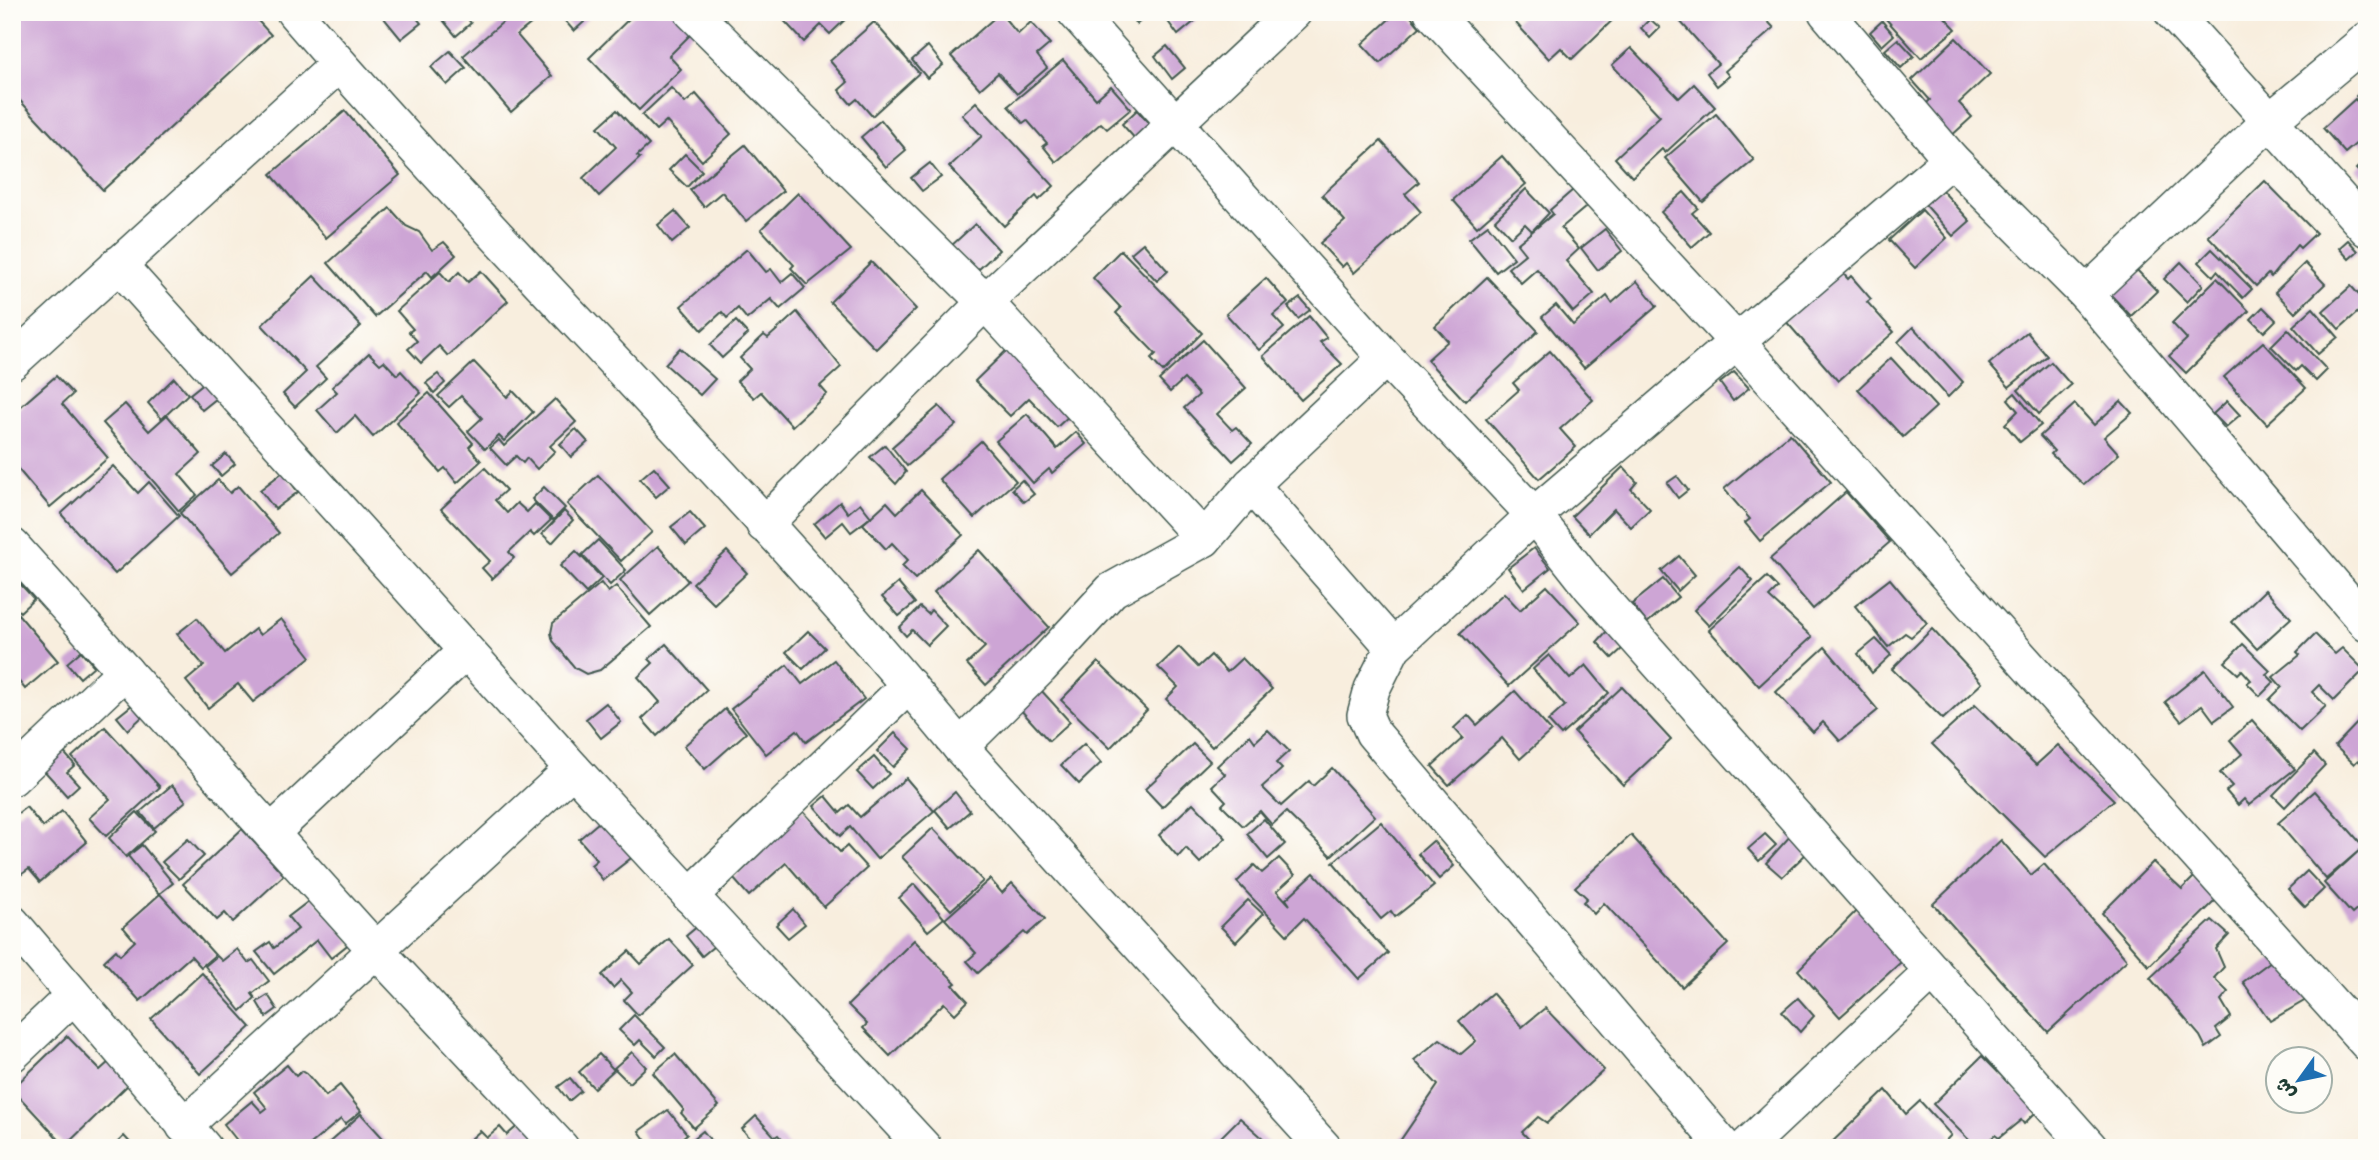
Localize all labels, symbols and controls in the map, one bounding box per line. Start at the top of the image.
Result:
north arrow [2264,1044,2334,1114]
text: ش [2266,1071,2305,1107]

